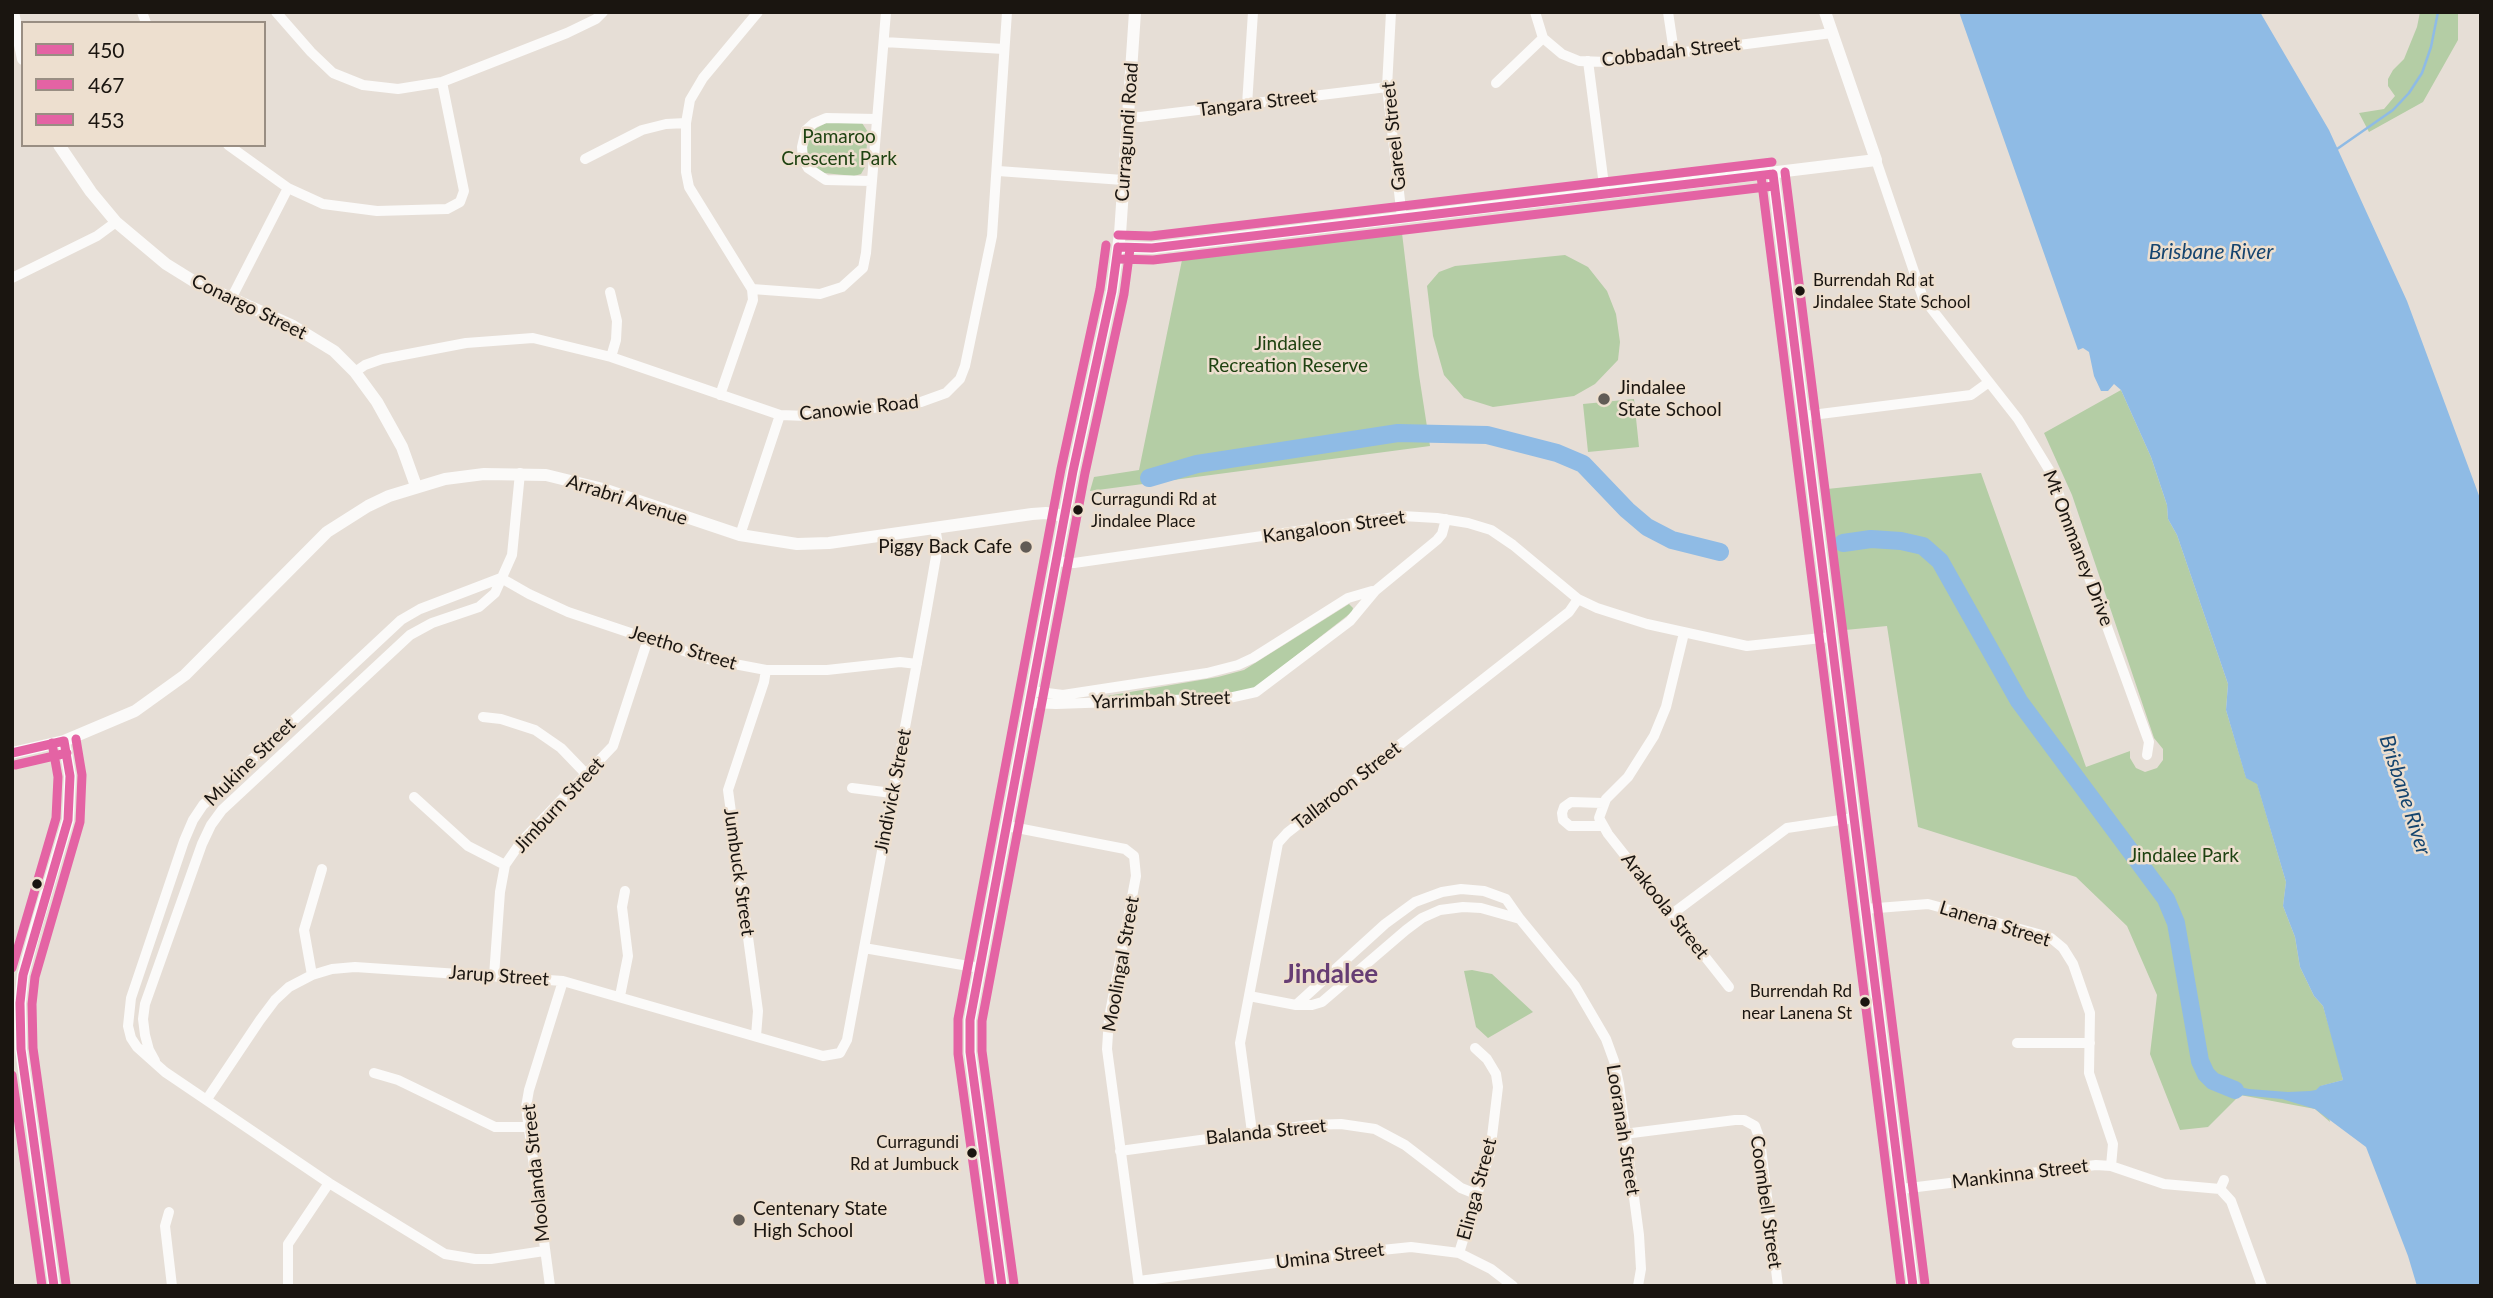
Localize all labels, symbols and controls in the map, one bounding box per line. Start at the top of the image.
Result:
legend [21,21,266,147]
street label: Cobbadah Street [1600,32,1742,72]
text: 450 [88,37,125,62]
street label: Curragundi Road [1111,62,1143,202]
text: 467 [88,72,125,97]
street label: Gareel Street [1377,80,1411,192]
street label: Tangara Street [1196,84,1318,122]
text: 453 [88,107,125,132]
park label: Pamaroo Crescent Park [781,126,897,170]
water label: Brisbane River [2149,239,2273,265]
street label: Conargo Street [188,269,310,345]
place label: Burrendah Rd at Jindalee State School [1813,271,1971,311]
marker: Burrendah Rd at Jindalee State School [1793,284,1807,298]
park label: Jindalee Recreation Reserve [1208,333,1368,377]
place label: Jindalee State School [1618,377,1722,421]
street label: Canowie Road [798,390,920,426]
marker: Jindalee State School [1596,391,1612,407]
street label: Mt Ommaney Drive [2038,467,2118,629]
street label: Arrabri Avenue [564,470,690,530]
place label: Curragundi Rd at Jindalee Place [1091,490,1217,530]
marker: Curragundi Rd at Jindalee Place [1071,503,1085,517]
street label: Kangaloon Street [1261,506,1407,548]
place label: Piggy Back Cafe [878,536,1012,558]
marker: Piggy Back Cafe [1018,539,1034,555]
street label: Jeetho Street [627,621,739,675]
street label: Yarrimbah Street [1091,686,1231,714]
street label: Mukine Street [200,713,300,811]
street label: Jindivick Street [870,727,916,855]
water label: Brisbane River [2374,732,2436,858]
street label: Tallaroon Street [1289,737,1405,835]
street label: Jimburn Street [509,753,609,857]
street label: Jumbuck Street [719,807,759,937]
park label: Jindalee Park [2129,845,2239,867]
street label: Arakoola Street [1616,848,1714,964]
unlabelled marker [30,877,44,891]
street label: Moolingal Street [1098,894,1144,1034]
street label: Lanena Street [1937,896,2053,952]
district label: Jindalee [1284,959,1378,991]
street label: Jarup Street [448,961,550,991]
place label: Burrendah Rd near Lanena St [1742,982,1852,1022]
marker: Burrendah Rd near Lanena St [1858,995,1872,1009]
street label: Looranah Street [1601,1063,1645,1197]
street label: Moolanda Street [517,1103,555,1243]
street label: Balanda Street [1205,1114,1327,1150]
place label: Curragundi Rd at Jumbuck [850,1133,959,1173]
street label: Coombell Street [1745,1134,1787,1270]
street label: Elinga Street [1452,1135,1502,1243]
marker: Curragundi Rd at Jumbuck [965,1146,979,1160]
street label: Mankinna Street [1951,1154,2089,1194]
place label: Centenary State High School [753,1198,887,1242]
marker: Centenary State High School [731,1212,747,1228]
street label: Umina Street [1275,1238,1385,1274]

